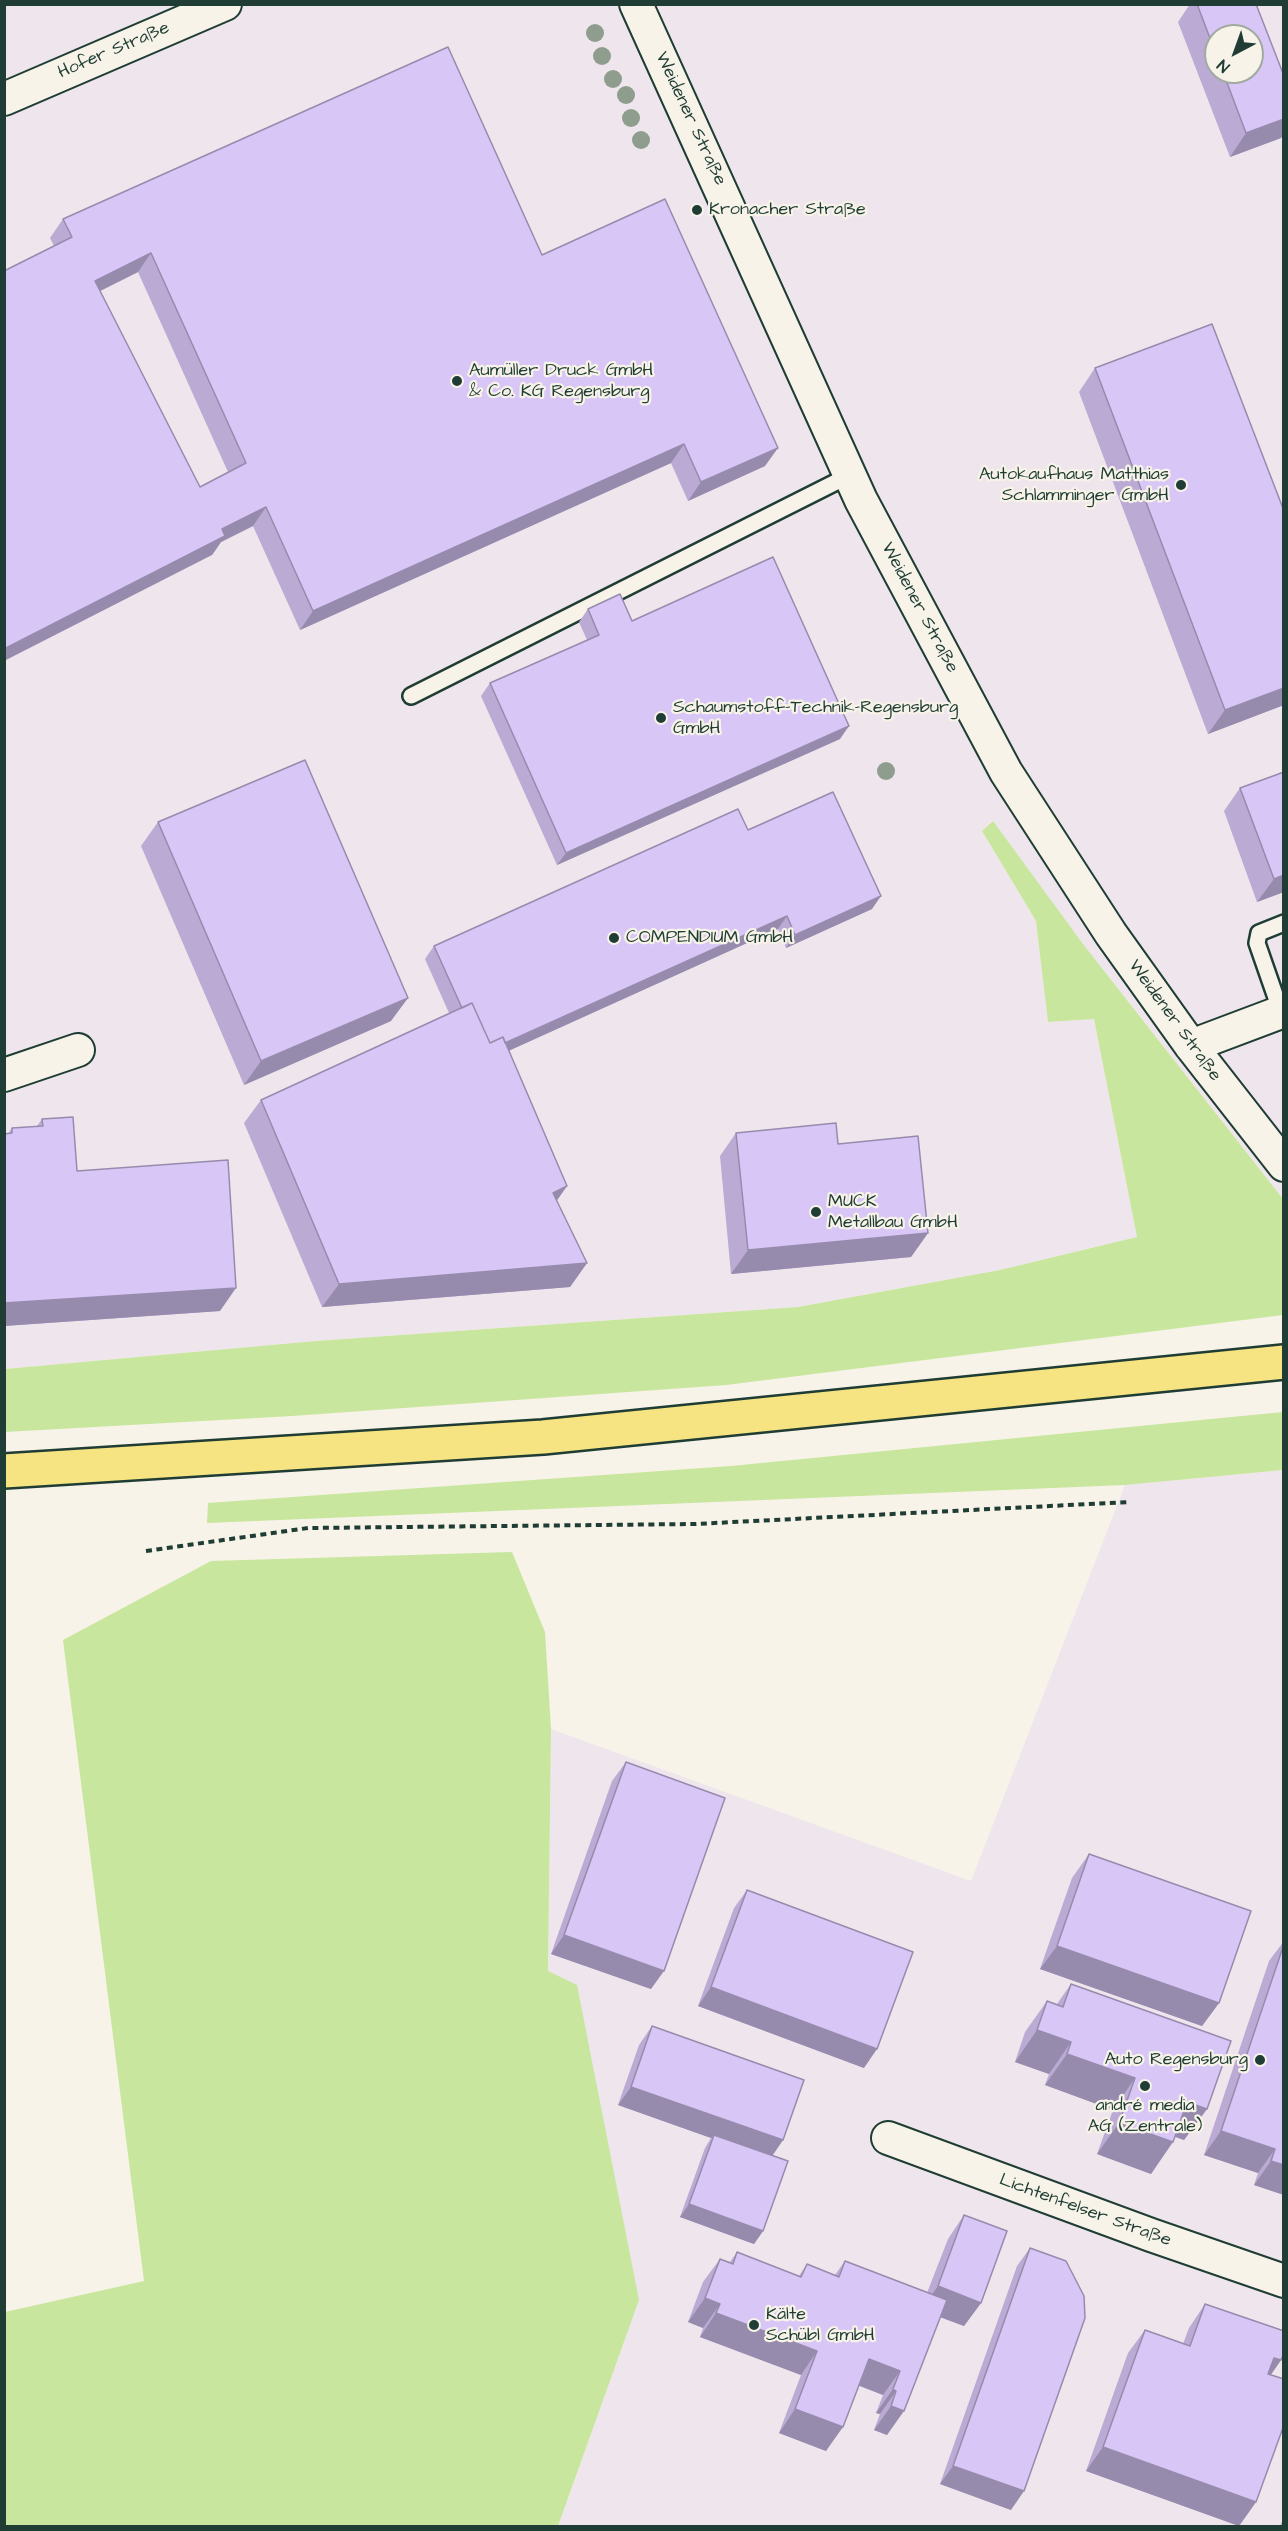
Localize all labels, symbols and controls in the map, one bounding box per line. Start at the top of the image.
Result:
street label: Hofer Straße [55,18,173,84]
north arrow [1204,24,1264,84]
street label: Weidener Straße [650,49,730,189]
text: N [1213,54,1235,78]
place label: Kronacher Straße [709,199,866,221]
marker: Kronacher Straße [690,203,704,217]
place label: Aumüller Druck GmbH & Co. KG Regensburg [469,360,653,403]
marker: Aumüller Druck GmbH & Co. KG Regensburg [450,374,464,388]
place label: Autokaufhaus Matthias Schlamminger GmbH [979,464,1169,506]
marker: Autokaufhaus Matthias Schlamminger GmbH [1174,478,1188,492]
street label: Weidener Straße [875,539,963,677]
place label: Schaumstoff-Technik-Regensburg GmbH [673,697,958,740]
marker: Schaumstoff-Technik-Regensburg GmbH [654,711,668,725]
place label: COMPENDIUM GmbH [626,927,793,949]
marker: COMPENDIUM GmbH [607,931,621,945]
street label: Weidener Straße [1123,956,1225,1086]
place label: MUCK Metallbau GmbH [828,1191,958,1234]
marker: MUCK Metallbau GmbH [809,1205,823,1219]
place label: Auto Regensburg [1105,2049,1248,2071]
marker: Auto Regensburg [1253,2053,1267,2067]
marker: andré media AG (Zentrale) [1138,2079,1152,2093]
place label: andré media AG (Zentrale) [1088,2095,1202,2138]
street label: Lichtenfelser Straße [996,2170,1174,2252]
place label: Kälte Schübl GmbH [766,2304,875,2346]
marker: Kälte Schübl GmbH [747,2318,761,2332]

